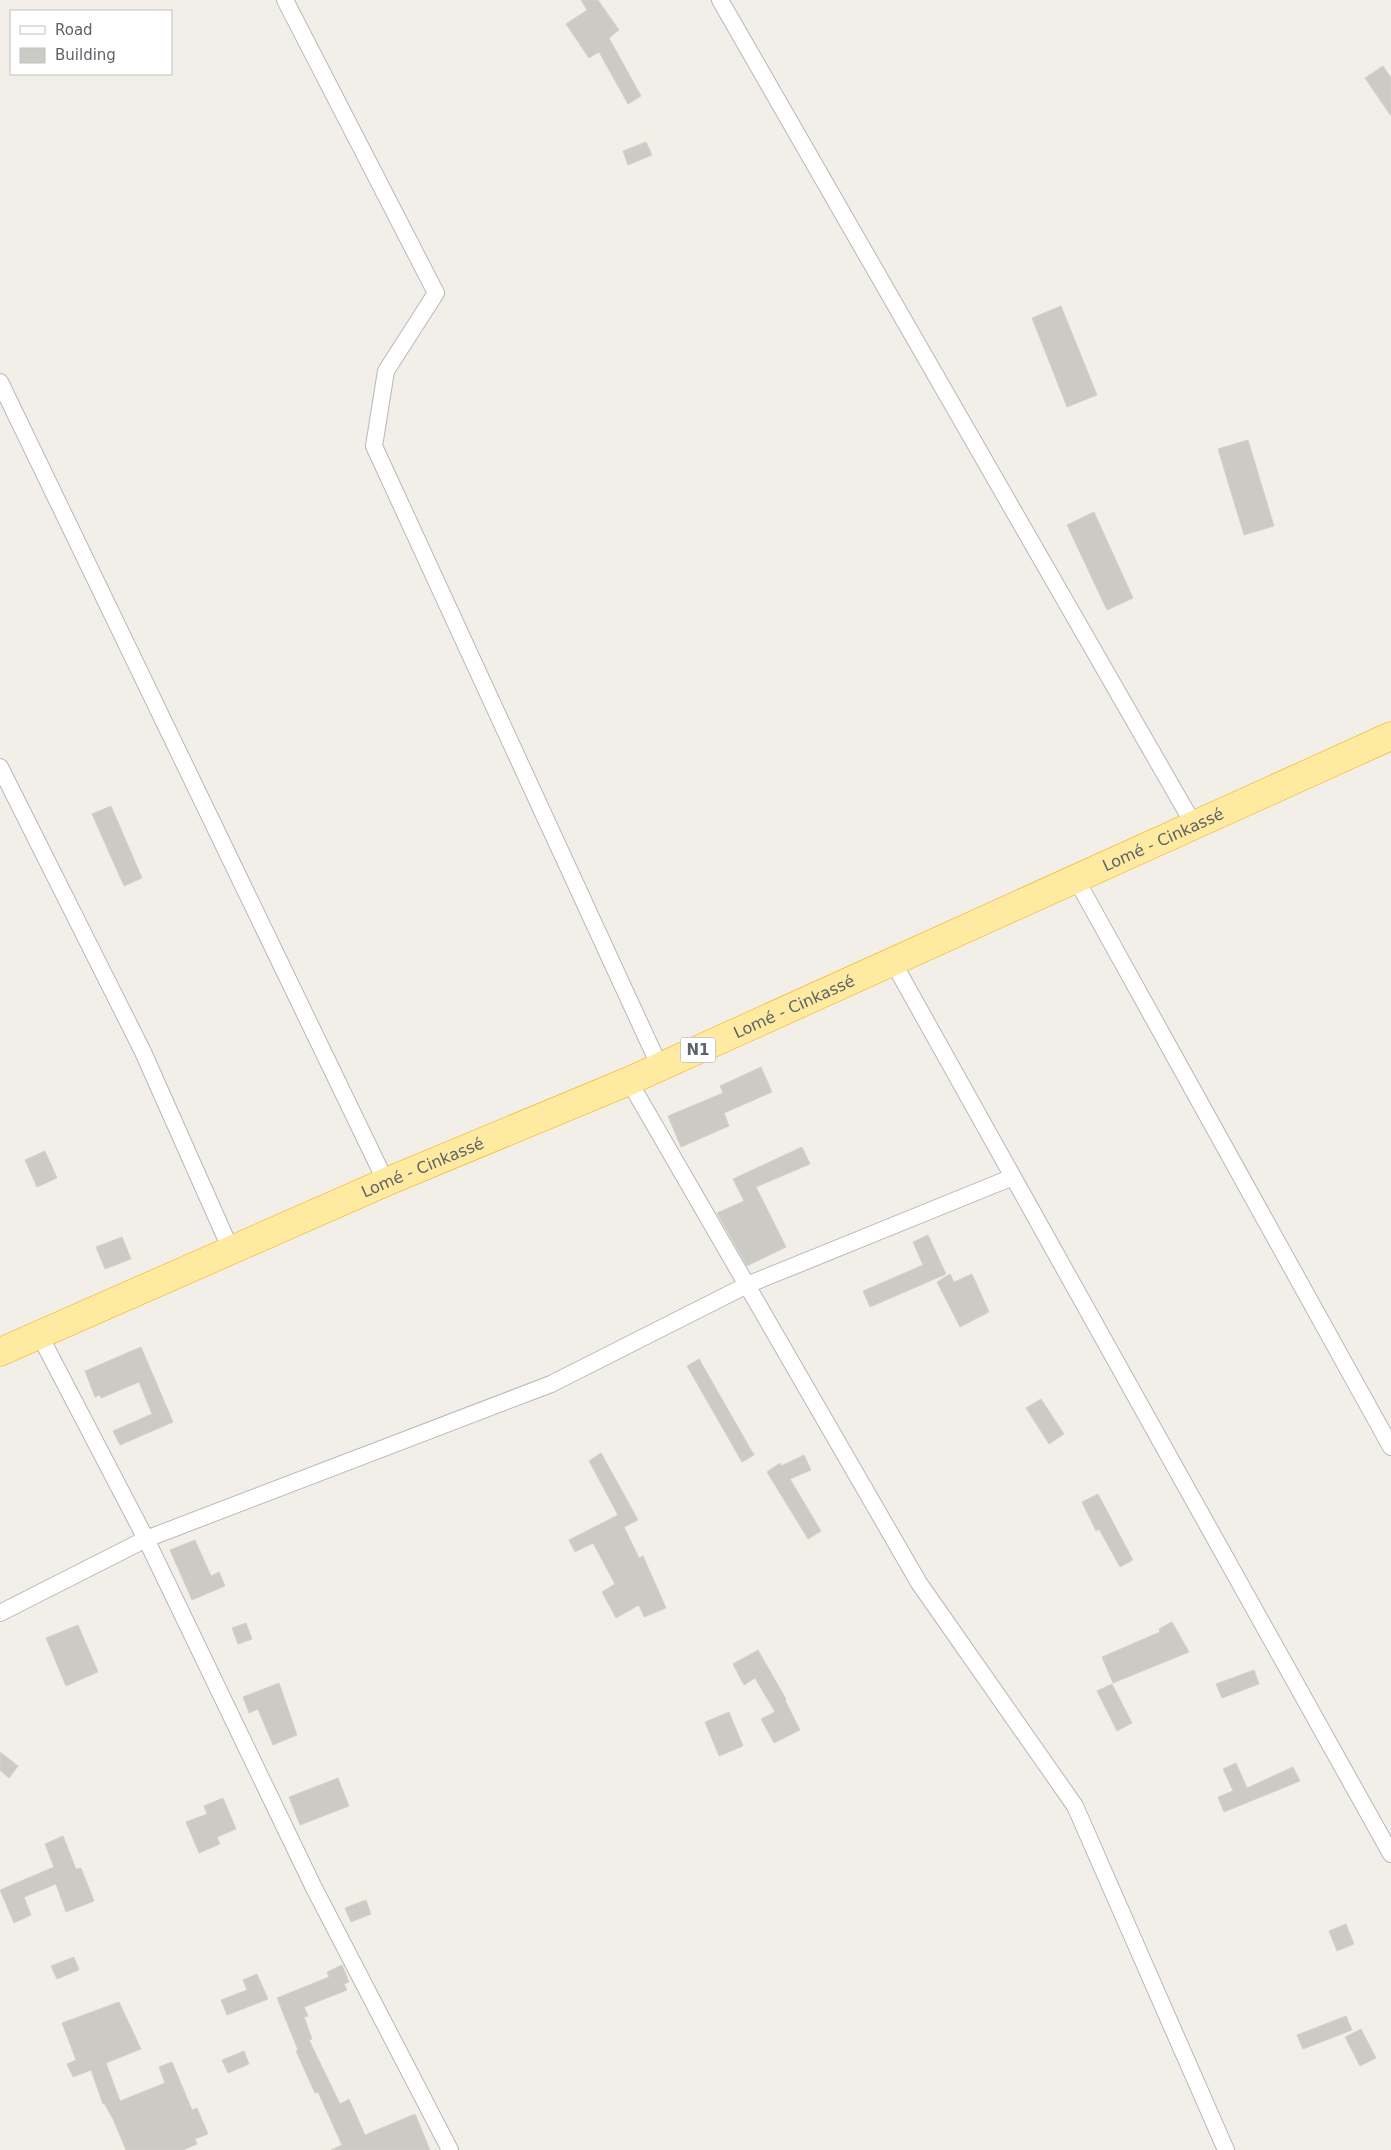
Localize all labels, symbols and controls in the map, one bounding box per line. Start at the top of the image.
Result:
legend [10,10,172,75]
text: Road [55,21,93,39]
text: Building [55,46,116,64]
street label: Lomé - Cinkassé [1100,804,1227,875]
street label: Lomé - Cinkassé [731,971,858,1042]
road number: N1 [680,1038,716,1062]
street label: Lomé - Cinkassé [358,1134,487,1202]

